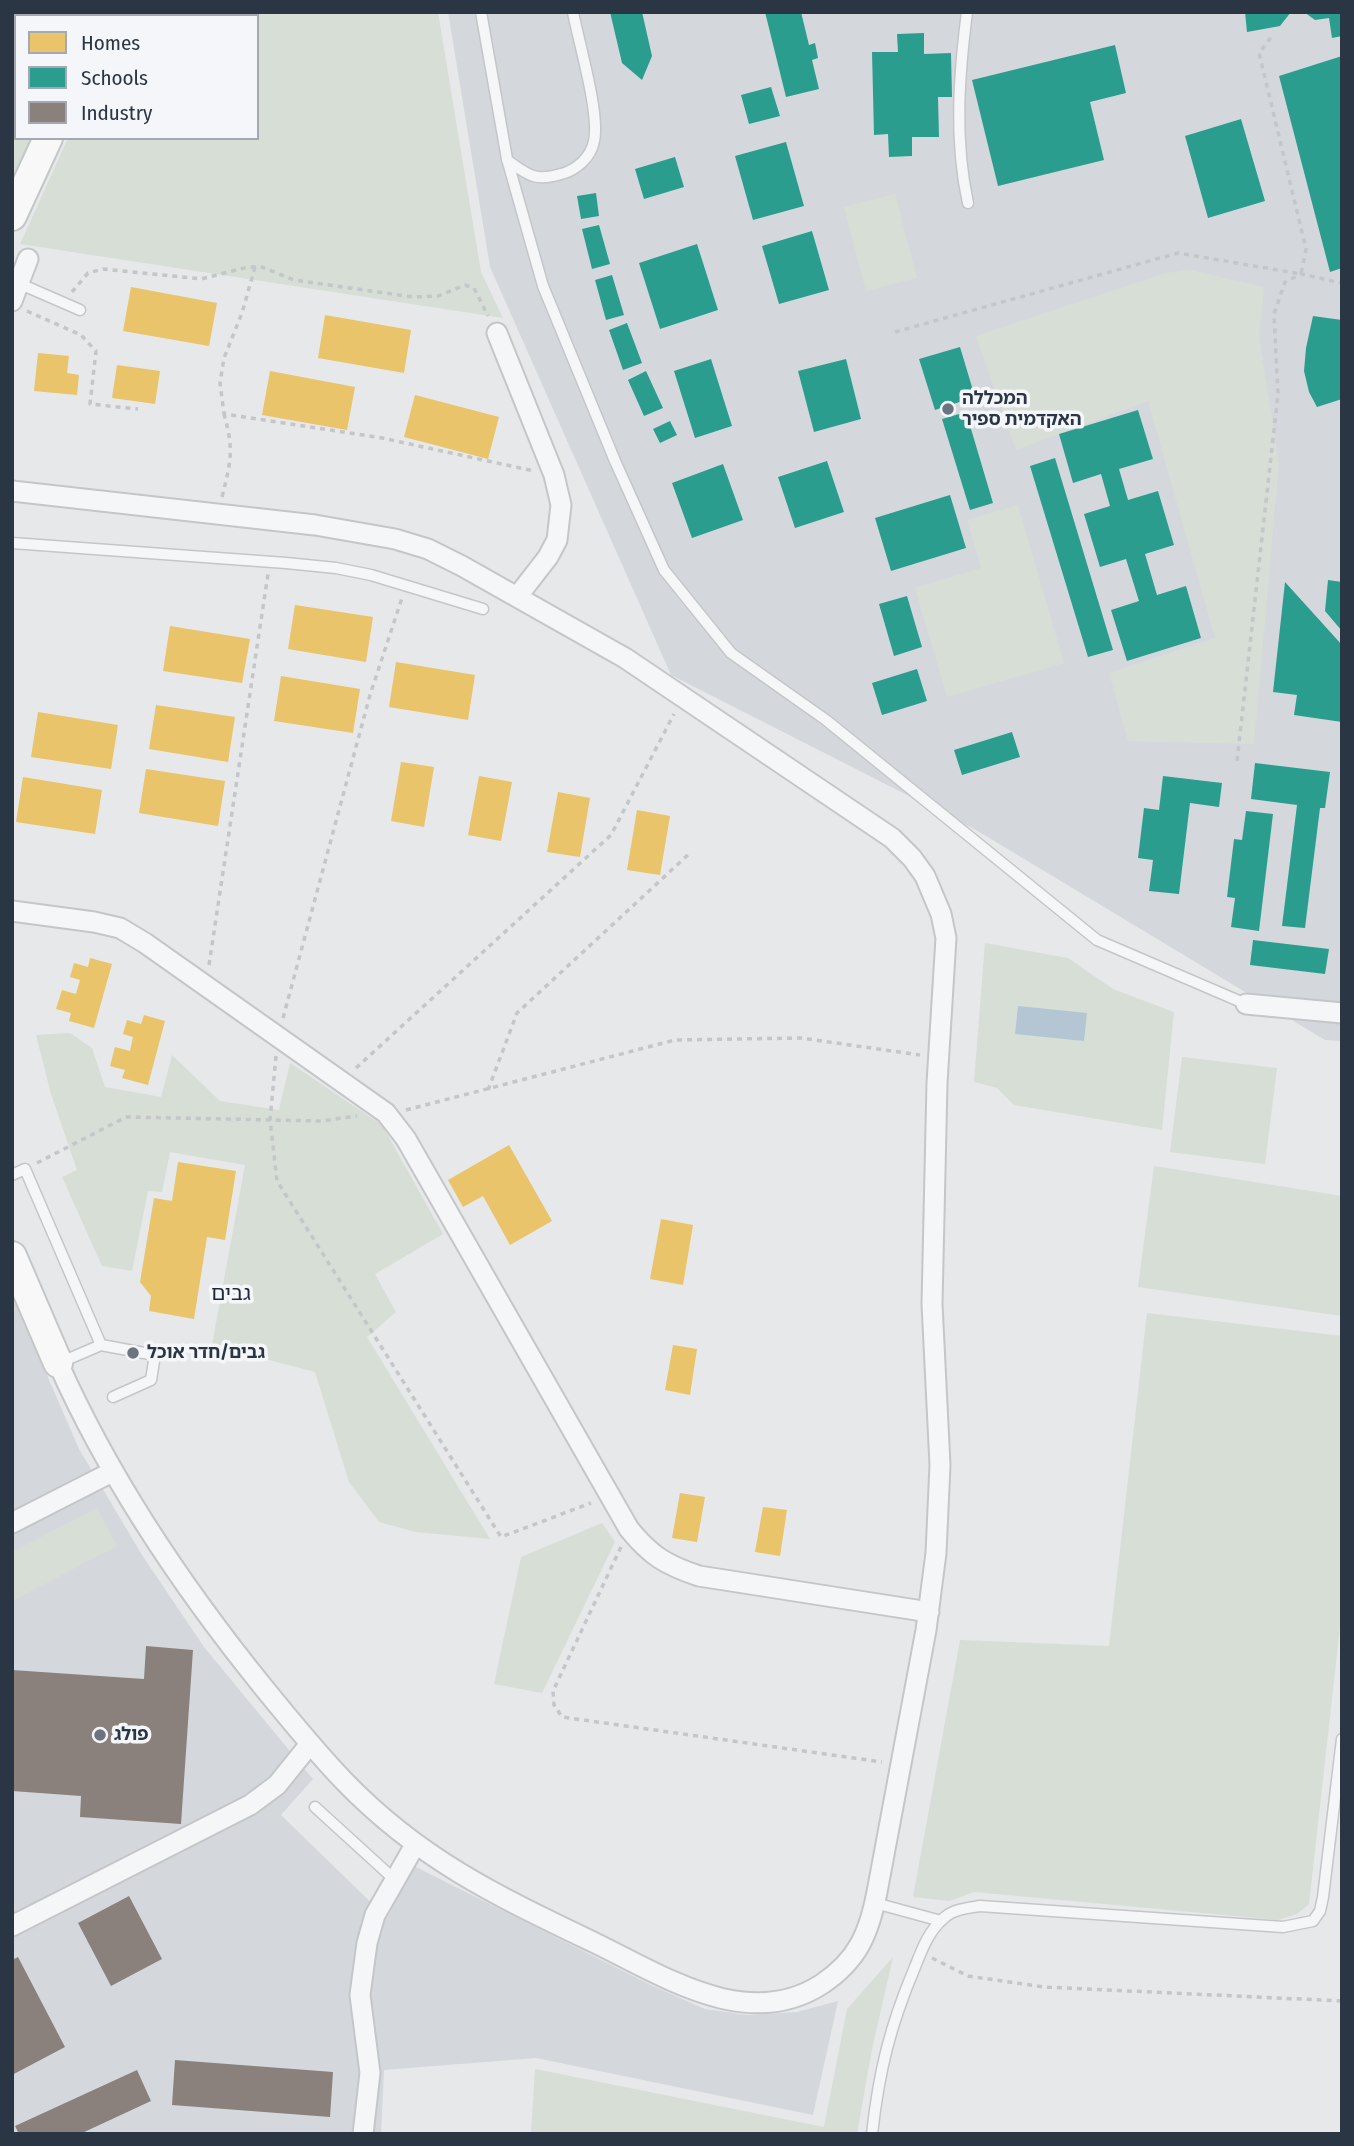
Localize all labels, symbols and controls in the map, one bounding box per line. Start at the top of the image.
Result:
legend [14,14,259,140]
text: Homes [81,30,140,56]
text: Schools [81,65,148,91]
text: Industry [81,100,152,126]
place label: המכללה האקדמית ספיר [962,388,1082,430]
marker: המכללה האקדמית ספיר [940,401,956,417]
district label: גבים [211,1281,251,1307]
place label: גבים/חדר אוכל [147,1342,265,1364]
marker: גבים/חדר אוכל [125,1345,141,1361]
place label: פולג [114,1724,149,1746]
marker: פולג [92,1727,108,1743]

